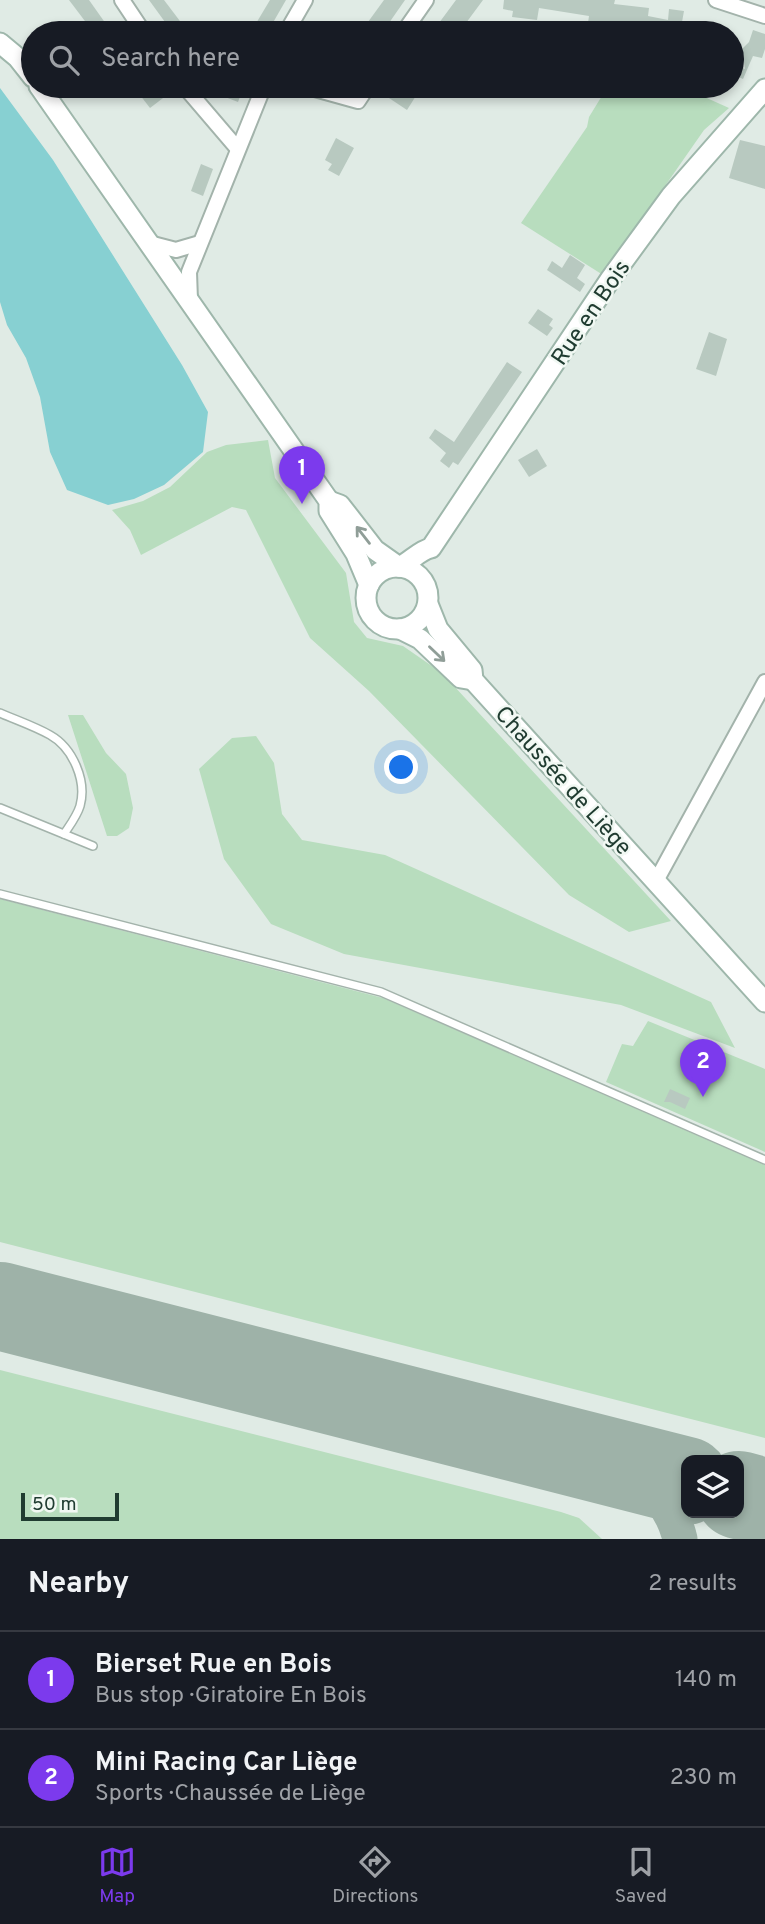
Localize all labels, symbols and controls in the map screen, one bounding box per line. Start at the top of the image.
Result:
search box [21,21,744,98]
icon: search [45,41,83,79]
text: Search here [101,43,240,76]
street label: Rue en Bois [546,255,638,372]
pin: 1 [279,446,325,504]
one-way arrow [355,526,370,544]
one-way arrow [428,646,445,663]
street label: Chaussée de Liège [487,701,637,863]
your location [384,750,418,784]
pin: 2 [680,1039,726,1097]
map controls [681,1455,744,1518]
button: layers [681,1455,744,1518]
scale bar [21,1490,119,1522]
text: 50 m [32,1493,77,1517]
text: Nearby [28,1566,129,1603]
text: 2 results [648,1570,737,1599]
text: Bierset Rue en Bois [95,1649,332,1682]
text: 1 [46,1666,56,1695]
text: 140 m [675,1666,737,1695]
text: Bus stop · Giratoire En Bois [95,1682,367,1711]
text: Mini Racing Car Liège [95,1747,357,1780]
text: 2 [44,1764,58,1793]
text: 230 m [670,1764,737,1793]
text: Sports · Chaussée de Liège [95,1780,366,1809]
tab: Map [98,1843,136,1909]
tab: Directions [332,1843,419,1909]
tab: Saved [615,1843,667,1909]

